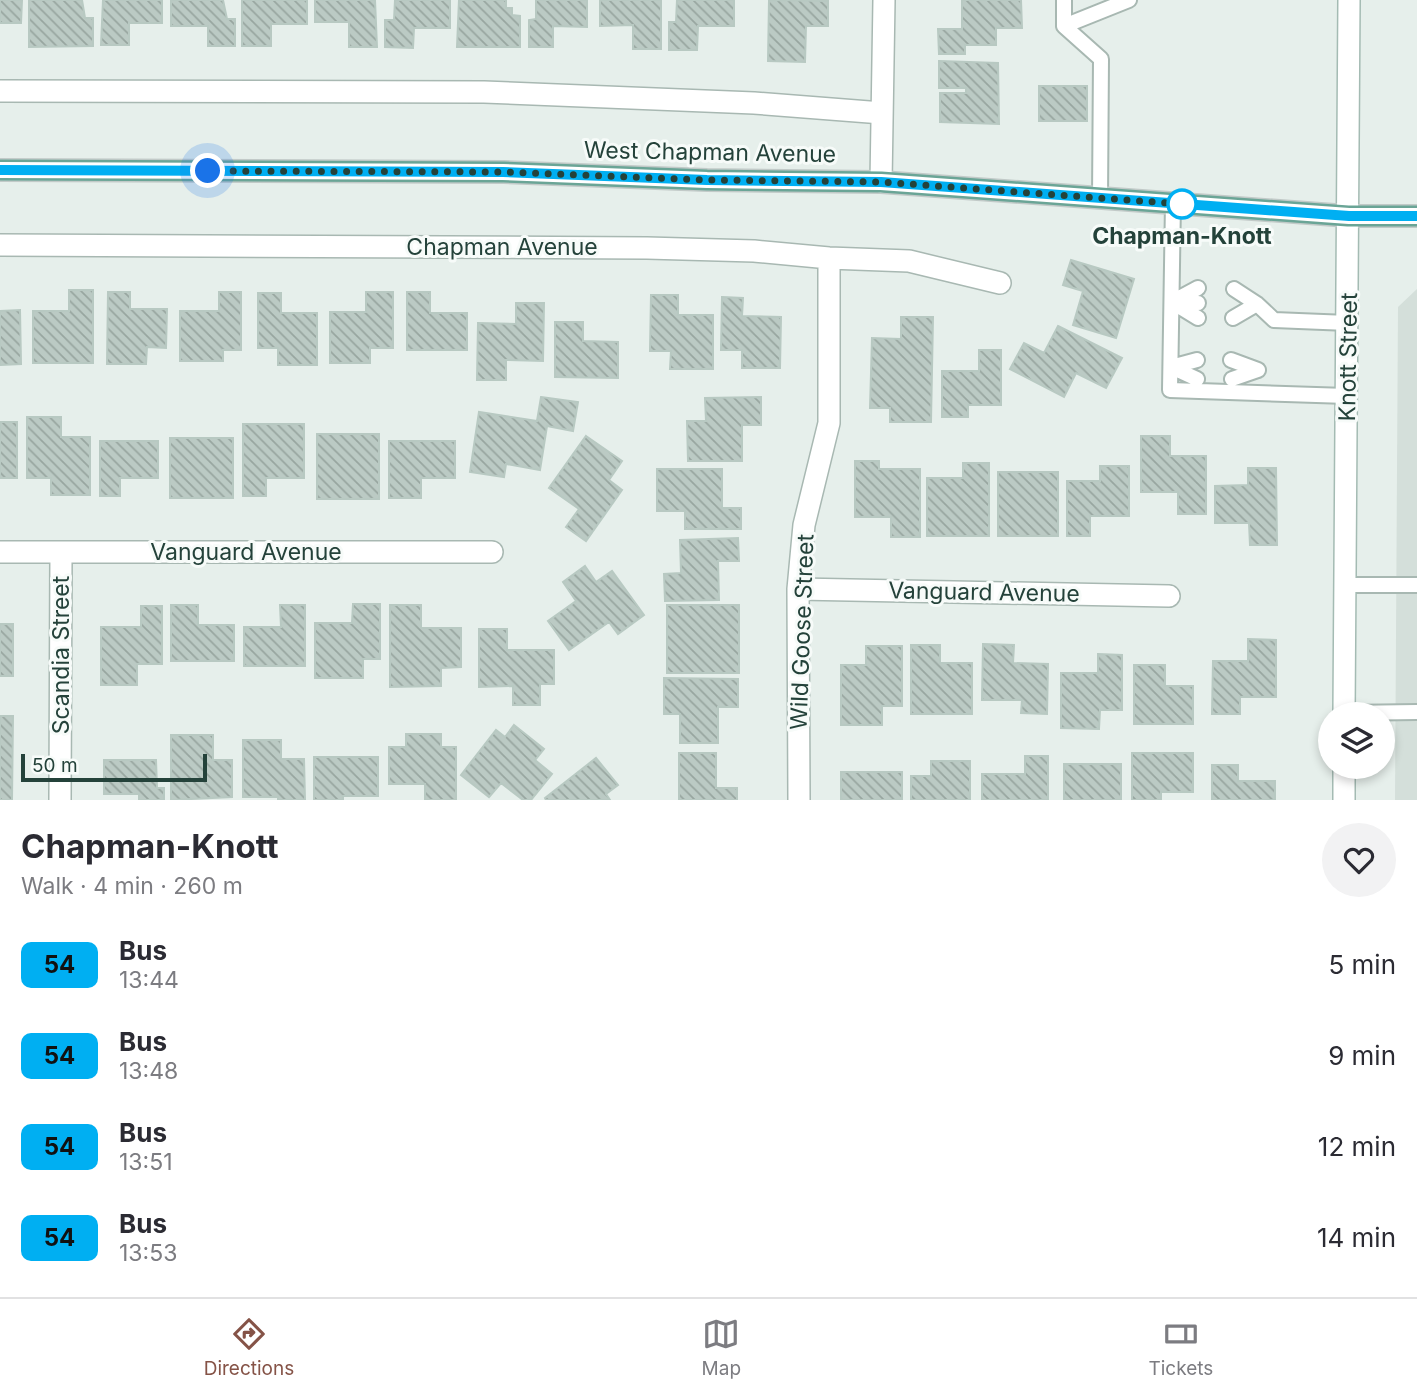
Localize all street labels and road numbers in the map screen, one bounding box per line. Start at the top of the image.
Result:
street label: West Chapman Avenue [584,136,836,168]
street label: Chapman Avenue [406,233,598,261]
street label: Knott Street [1333,292,1363,422]
street label: Wild Goose Street [785,533,819,730]
street label: Vanguard Avenue [150,538,342,566]
street label: Scandia Street [47,575,75,734]
street label: Vanguard Avenue [888,576,1080,608]

